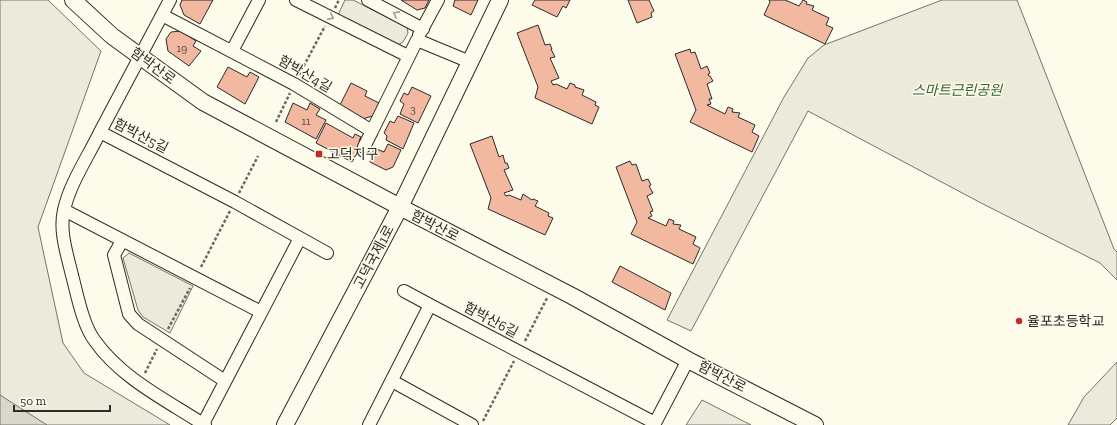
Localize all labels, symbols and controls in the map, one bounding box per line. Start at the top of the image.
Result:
one-way arrow [327,12,334,20]
one-way arrow [392,12,400,19]
house number: 19 [177,41,188,55]
street label: 함박산로 [127,44,179,88]
street label: 함박산4길 [275,52,335,96]
park label: 스마트근린공원 [912,82,1003,99]
house number: 3 [410,102,416,116]
house number: 11 [301,114,311,128]
street label: 함박산5길 [111,115,171,157]
place label: 고덕지구 [327,146,379,163]
marker: 고덕지구 [314,149,324,159]
street label: 함박산로 [408,207,462,245]
street label: 고덕국제1로 [350,222,398,292]
street label: 함박산6길 [461,299,521,341]
place label: 율포초등학교 [1027,313,1104,330]
marker: 율포초등학교 [1014,316,1024,326]
street label: 함박산로 [695,358,749,396]
scale bar [14,387,110,413]
text: 50 m [20,394,47,408]

